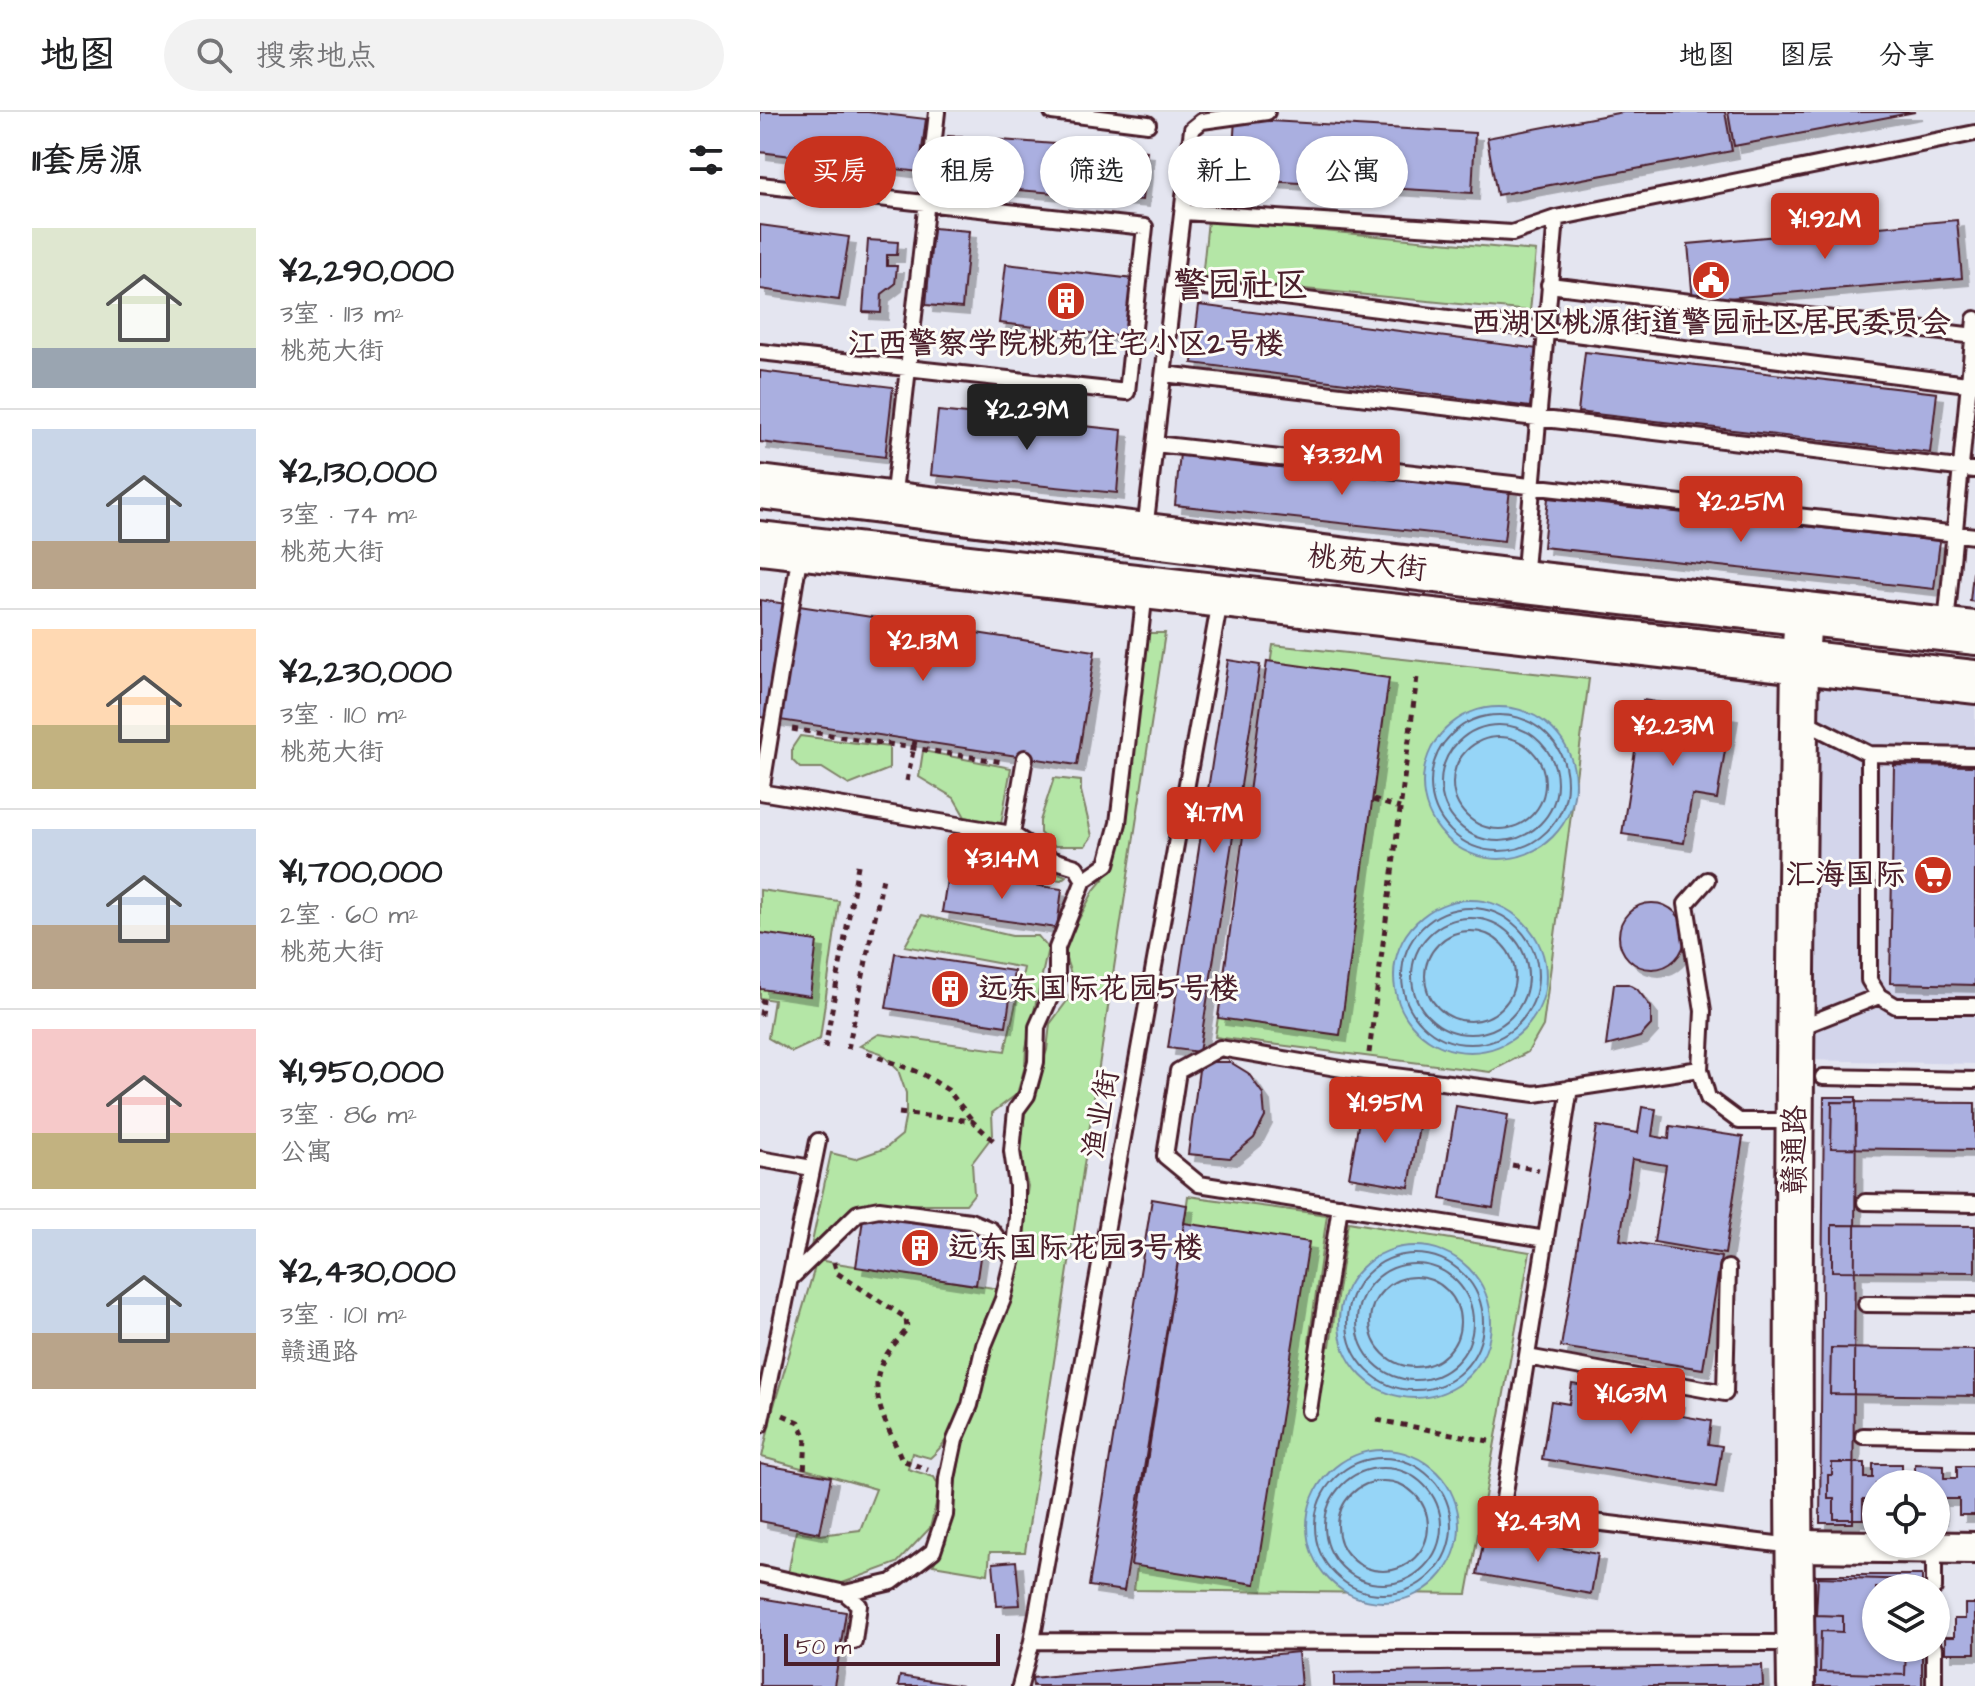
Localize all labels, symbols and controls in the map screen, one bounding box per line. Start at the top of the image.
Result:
search box [164,19,724,91]
text: 地图 [40,30,116,82]
icon: search [192,33,236,77]
text: 搜索地点 [256,35,376,77]
text: 地图 [1679,36,1735,75]
text: 图层 [1779,36,1835,75]
text: 分享 [1879,36,1935,75]
chip: 买房 [784,136,896,208]
chip: 租房 [912,136,1024,208]
chip: 筛选 [1040,136,1152,208]
chip: 新上 [1168,136,1280,208]
chip: 公寓 [1296,136,1408,208]
text: 11套房源 [32,137,143,185]
icon: filters [684,138,728,182]
pin: ¥1.92M [1760,193,1890,261]
text: ¥1.92M [1789,201,1861,237]
text: ¥2,290,000 [280,247,454,295]
public building icon: 西湖区桃源街道警园社区居民委员会 [1690,259,1732,301]
icon: home [96,260,192,356]
district label: 警园社区 [1173,262,1309,310]
building icon: 江西警察学院桃苑住宅小区2号楼 [1045,280,1087,322]
text: 3室 · 113 m² [280,296,404,332]
place label: 西湖区桃源街道警园社区居民委员会 [1471,302,1951,344]
place label: 江西警察学院桃苑住宅小区2号楼 [847,323,1285,365]
text: 桃苑大街 [280,333,384,369]
pin: ¥2.29M [962,384,1092,452]
text: ¥2.29M [985,392,1069,428]
pin: ¥3.32M [1277,429,1407,497]
text: ¥3.32M [1302,437,1382,473]
text: ¥2,130,000 [280,448,437,496]
icon: home [96,461,192,557]
pin: ¥2.25M [1676,476,1806,544]
text: ¥2.25M [1697,484,1785,520]
text: 3室 · 74 m² [280,497,418,533]
text: 桃苑大街 [280,534,384,570]
street label: 桃苑大街 [1305,535,1429,591]
pin: ¥2.13M [858,615,988,683]
text: ¥2.13M [888,623,958,659]
text: ¥2,230,000 [280,648,452,696]
icon: home [96,661,192,757]
text: 3室 · 110 m² [280,697,407,733]
pin: ¥2.23M [1608,700,1738,768]
text: ¥2.23M [1632,708,1714,744]
text: 桃苑大街 [280,734,384,770]
pin: ¥1.7M [1158,787,1270,855]
text: ¥1.7M [1185,795,1243,831]
pin: ¥3.14M [937,833,1067,901]
text: ¥3.14M [965,841,1039,877]
text: ¥1,700,000 [280,848,443,896]
place label: 汇海国际 [1785,854,1905,896]
supermarket icon: 汇海国际 [1912,854,1954,896]
icon: home [96,861,192,957]
text: 2室 · 60 m² [280,897,418,933]
text: 桃苑大街 [280,934,384,970]
building icon: 远东国际花园5号楼 [929,968,971,1010]
place label: 远东国际花园5号楼 [978,968,1239,1010]
text: ¥1,950,000 [280,1048,444,1096]
icon: home [96,1061,192,1157]
street label: 渔业街 [1073,1066,1129,1162]
pin: ¥1.95M [1320,1077,1450,1145]
text: ¥1.95M [1347,1085,1423,1121]
text: 3室 · 86 m² [280,1097,417,1133]
street label: 赣通路 [1774,1105,1816,1195]
text: 公寓 [280,1134,332,1170]
building icon: 远东国际花园3号楼 [899,1227,941,1269]
place label: 远东国际花园3号楼 [948,1227,1203,1269]
text: ¥2,430,000 [280,1248,456,1296]
icon: home [96,1261,192,1357]
text: 3室 · 101 m² [280,1297,407,1333]
text: 赣通路 [280,1334,358,1370]
pin: ¥1.63M [1566,1368,1696,1436]
text: ¥1.63M [1595,1376,1667,1412]
map controls [1862,1470,1950,1662]
button: locate [1862,1470,1950,1558]
pin: ¥2.43M [1473,1496,1603,1564]
text: ¥2.43M [1496,1504,1580,1540]
button: layers [1862,1574,1950,1662]
scale bar [784,1630,1000,1666]
text: 50 m [796,1632,851,1663]

